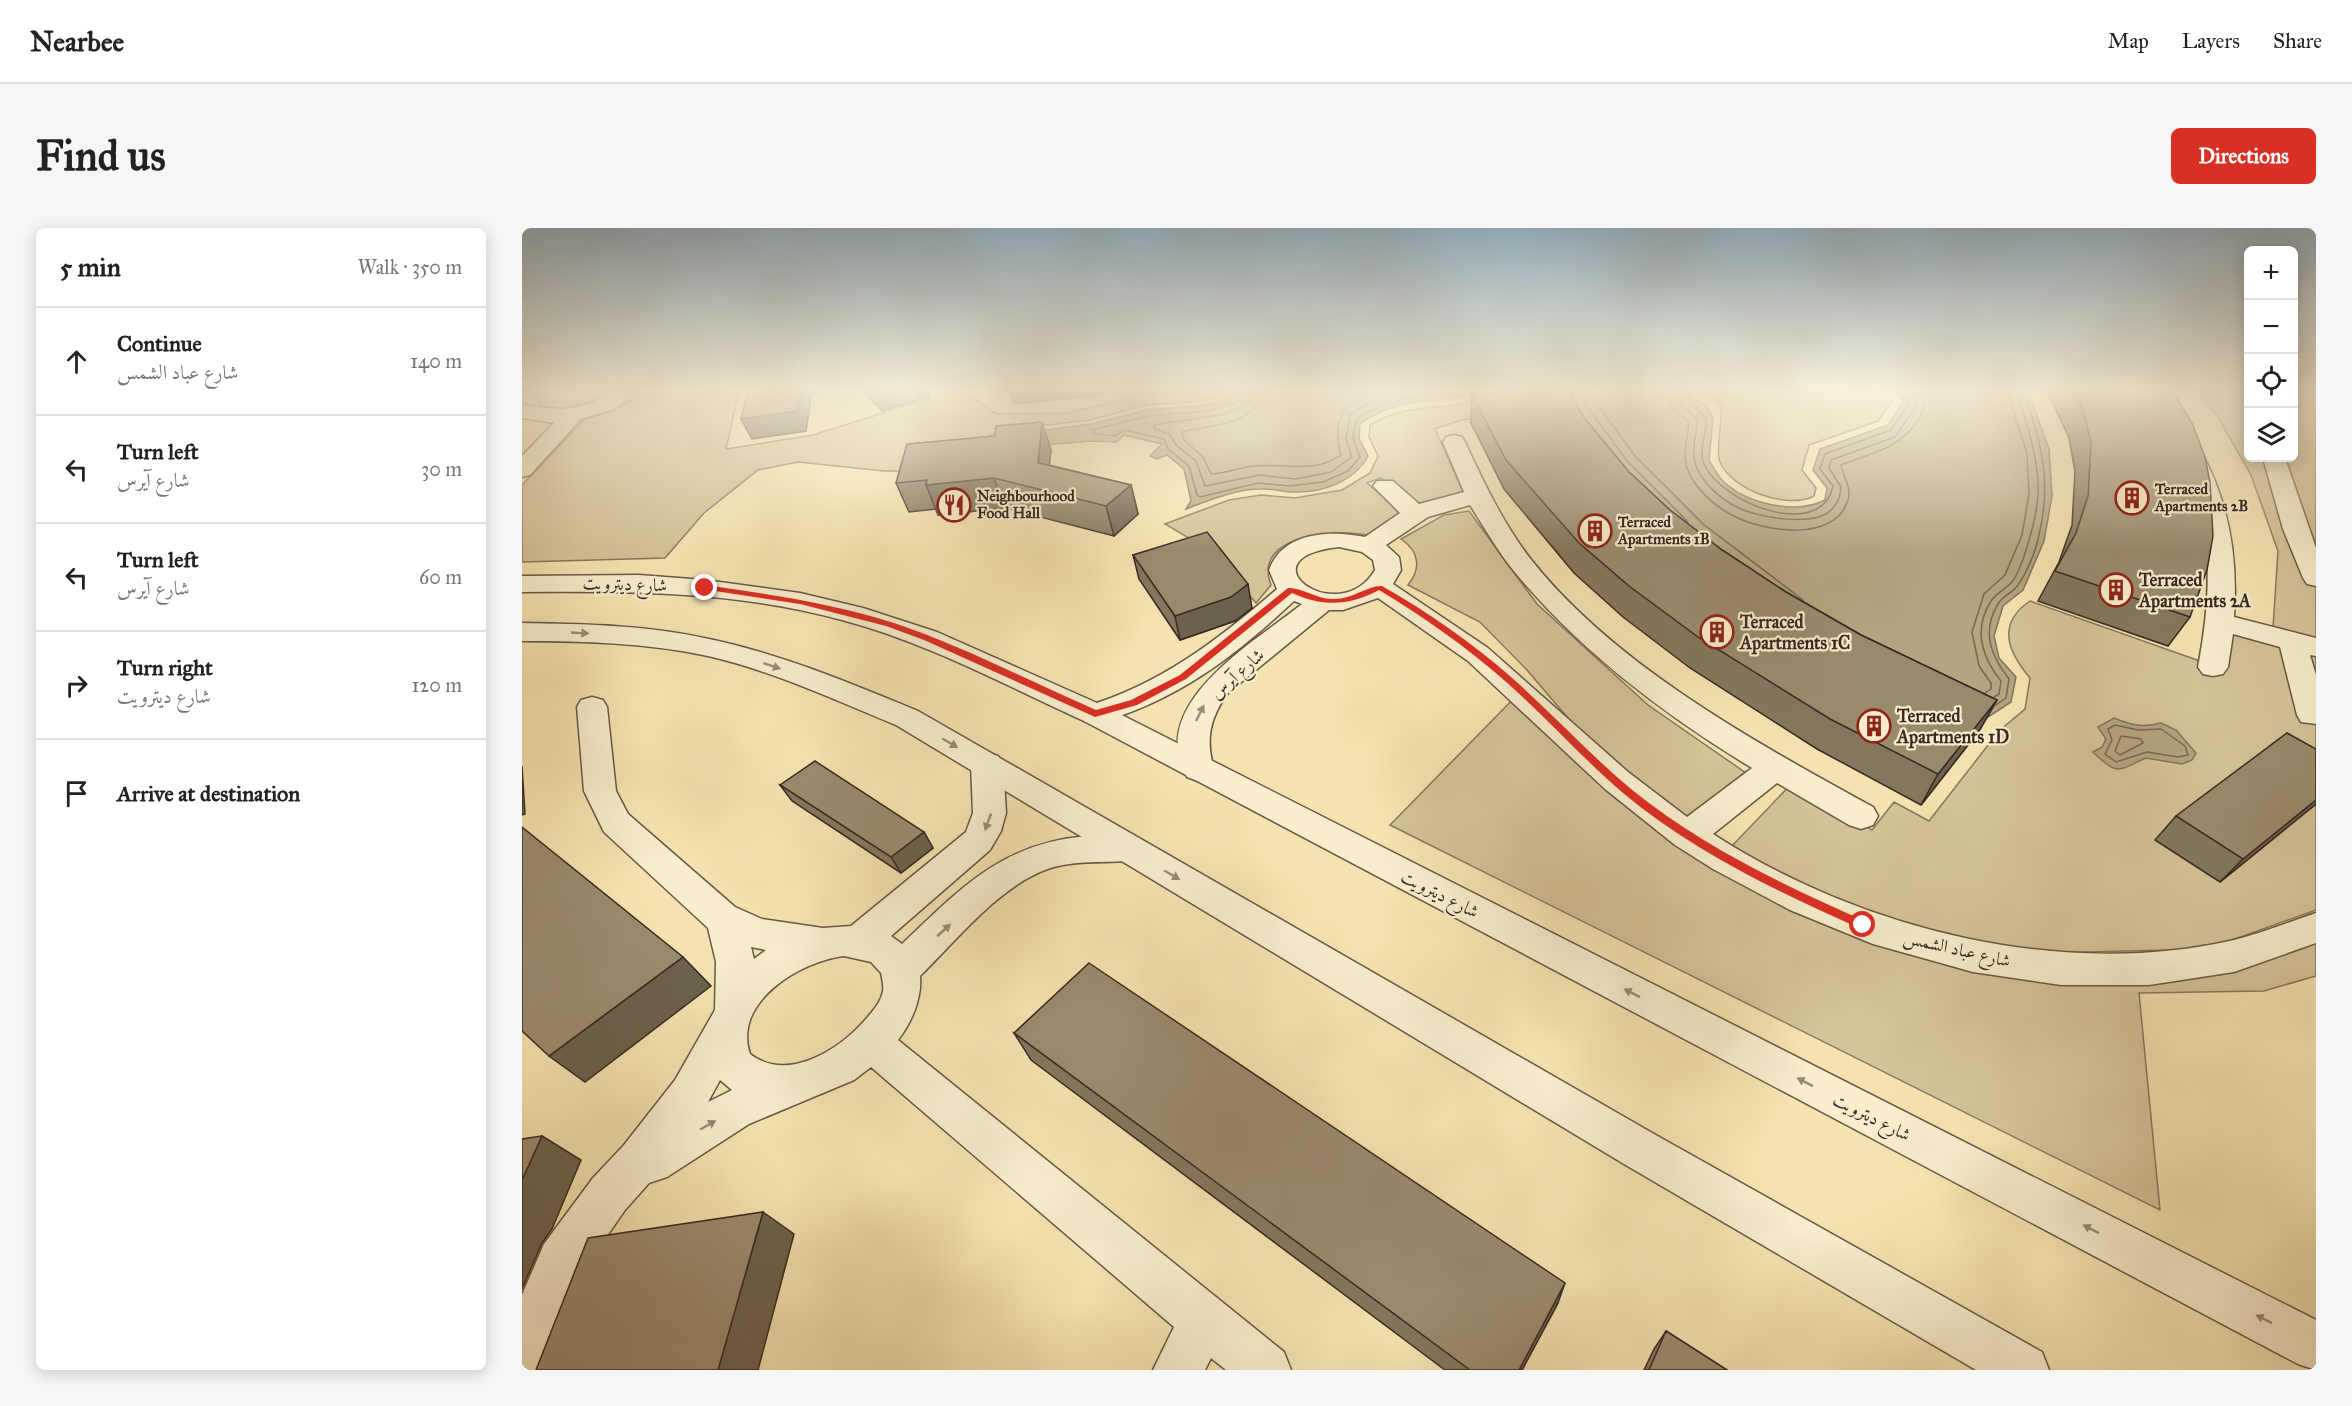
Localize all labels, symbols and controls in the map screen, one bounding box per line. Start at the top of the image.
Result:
text: Nearbee [30,24,124,59]
text: Map [2108,28,2149,54]
text: Layers [2182,28,2240,54]
text: Share [2273,28,2322,54]
button: Directions [2171,128,2316,184]
text: Find us [36,130,166,182]
map controls [2244,246,2298,462]
button: + [2244,246,2298,300]
text: 5 min [60,251,121,283]
text: Walk · 350 m [358,255,462,279]
button: − [2244,300,2298,354]
text: Continue [117,330,202,357]
icon: ahead [60,345,93,378]
text: 140 m [410,349,462,373]
button: locate [2244,354,2298,408]
text: شارع عباد الشمس [117,360,238,384]
button: layers [2244,408,2298,462]
text: Turn left [117,438,199,465]
icon: left [60,453,93,486]
text: 30 m [421,457,462,481]
text: شارع آيرس [117,468,190,492]
building icon: Terraced Apartments 2B [2114,480,2150,516]
place label: Terraced Apartments 2B [2154,480,2248,516]
restaurant icon: Neighbourhood Food Hall [936,487,972,523]
place label: Neighbourhood Food Hall [977,487,1075,522]
building icon: Terraced Apartments 1B [1577,513,1613,549]
place label: Terraced Apartments 1B [1617,513,1710,549]
text: Turn left [117,546,199,573]
icon: left [60,561,93,594]
text: 60 m [419,565,462,589]
place label: Terraced Apartments 2A [2138,569,2252,613]
street label: شارع ديترويت [582,572,668,600]
building icon: Terraced Apartments 2A [2098,572,2134,608]
route end [691,574,717,600]
text: شارع آيرس [117,576,190,600]
place label: Terraced Apartments 1C [1739,611,1850,655]
building icon: Terraced Apartments 1C [1699,614,1735,650]
one-way arrow [571,628,590,637]
street label: شارع آيرس [1205,644,1271,707]
text: Turn right [117,654,213,681]
one-way arrow [763,662,781,672]
icon: right [60,669,93,702]
text: 120 m [411,673,462,697]
text: شارع ديترويت [117,684,211,708]
one-way arrow [1194,704,1204,722]
place label: Terraced Apartments 1D [1896,705,2009,749]
building icon: Terraced Apartments 1D [1856,708,1892,744]
one-way arrow [942,738,959,748]
icon: arrive [60,777,93,810]
text: Arrive at destination [117,780,300,807]
one-way arrow [982,813,992,831]
street label: شارع ديترويت [1396,865,1483,927]
one-way arrow [1164,869,1180,880]
route start [1849,911,1875,937]
one-way arrow [936,924,951,937]
street label: شارع عباد الشمس [1900,926,2013,976]
one-way arrow [1624,988,1641,998]
one-way arrow [1797,1077,1814,1087]
street label: شارع ديترويت [1828,1088,1915,1150]
one-way arrow [700,1120,717,1130]
one-way arrow [2082,1225,2099,1234]
one-way arrow [2255,1314,2272,1324]

